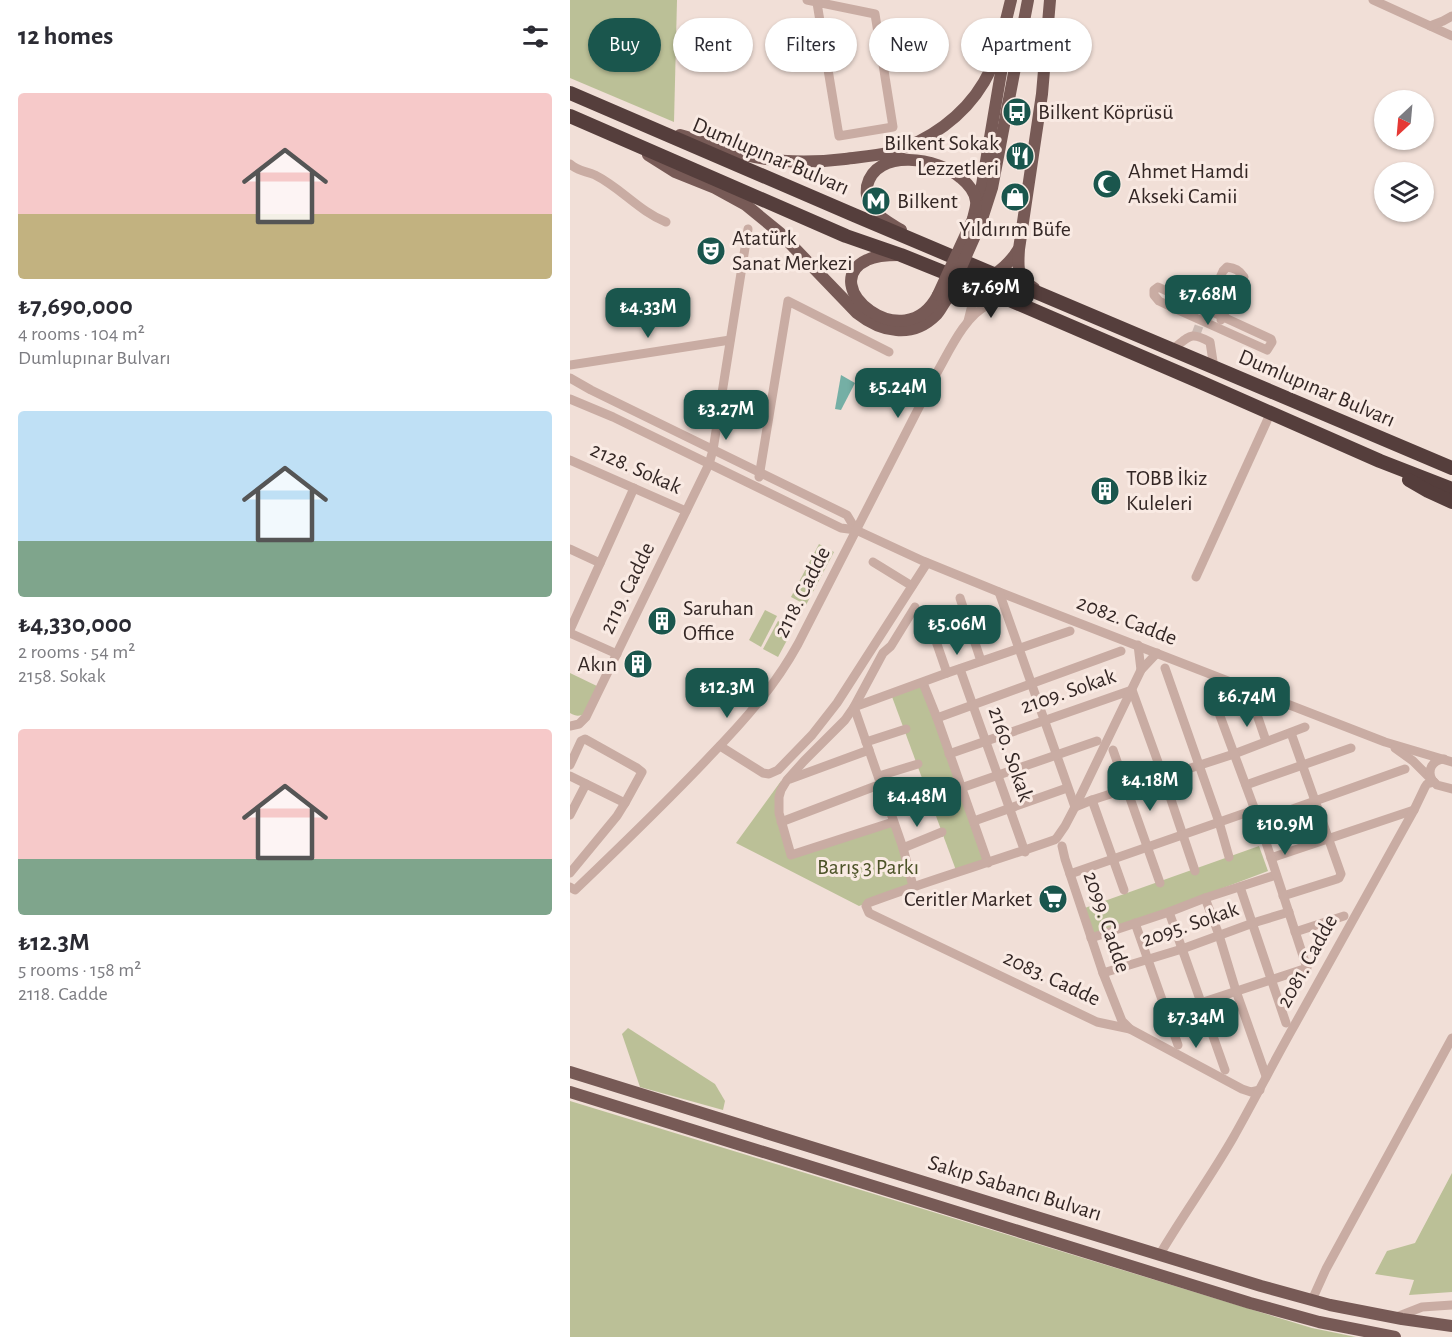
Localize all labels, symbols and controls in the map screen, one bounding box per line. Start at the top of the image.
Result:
chip: Buy [588,18,661,72]
chip: Rent [673,18,753,72]
chip: Filters [765,18,857,72]
chip: New [869,18,949,72]
chip: Apartment [961,18,1092,72]
icon: filters [519,20,552,53]
text: 12 homes [18,23,113,49]
north arrow [1374,90,1434,150]
map controls [1374,90,1434,222]
bus stop icon: Bilkent Köprüsü [1001,96,1033,128]
place label: Bilkent Köprüsü [1038,101,1173,123]
street label: Dumlupınar Bulvarı [689,113,853,199]
icon: home [231,132,339,240]
place label: Bilkent Sokak Lezzetleri [884,132,999,179]
restaurant icon: Bilkent Sokak Lezzetleri [1004,140,1036,172]
place label: Ahmet Hamdi Akseki Camii [1128,160,1249,207]
button: layers [1374,162,1434,222]
mosque icon: Ahmet Hamdi Akseki Camii [1091,168,1123,200]
shop icon: Yıldırım Büfe [999,181,1031,213]
metro station icon: Bilkent [860,185,892,217]
place label: Bilkent [897,190,958,212]
place label: Yıldırım Büfe [959,218,1071,240]
place label: Atatürk Sanat Merkezi [732,227,852,274]
theatre icon: Atatürk Sanat Merkezi [695,235,727,267]
pin: ₺7.69M [942,268,1040,319]
pin: ₺7.68M [1159,275,1257,326]
text: ₺7.69M [962,277,1020,297]
text: ₺7.68M [1179,284,1237,304]
pin: ₺4.33M [599,288,697,339]
text: ₺7,690,000 [18,293,133,319]
text: ₺4.33M [619,297,677,317]
text: 4 rooms · 104 m² [18,324,145,344]
street label: Dumlupınar Bulvarı [1235,345,1399,431]
text: Dumlupınar Bulvarı [18,348,171,368]
pin: ₺5.24M [849,368,947,419]
text: ₺5.24M [869,377,927,397]
pin: ₺3.27M [677,390,775,441]
text: ₺3.27M [698,399,754,419]
street label: 2128. Sokak [587,438,685,498]
icon: home [231,450,339,558]
place label: TOBB İkiz Kuleleri [1126,467,1207,514]
building icon: TOBB İkiz Kuleleri [1089,475,1121,507]
street label: 2119. Cadde [595,539,659,637]
street label: 2118. Cadde [770,543,834,641]
street label: 2082. Cadde [1074,591,1180,649]
place label: Saruhan Office [683,597,754,644]
building icon: Saruhan Office [646,605,678,637]
pin: ₺5.06M [908,605,1006,656]
text: ₺4,330,000 [18,611,132,637]
text: ₺5.06M [928,614,986,634]
text: 2 rooms · 54 m² [18,642,135,662]
building icon: Akın [622,648,654,680]
place label: Akın [578,653,617,675]
street label: 2109. Sokak [1018,665,1118,717]
text: 2158. Sokak [18,666,106,686]
pin: ₺12.3M [678,668,776,719]
text: ₺12.3M [699,677,755,697]
pin: ₺6.74M [1198,677,1296,728]
text: ₺6.74M [1218,686,1276,706]
street label: 2160. Sokak [985,704,1037,804]
pin: ₺4.18M [1101,761,1199,812]
icon: home [231,768,339,876]
text: ₺4.18M [1121,770,1179,790]
pin: ₺4.48M [868,777,966,828]
text: ₺4.48M [887,786,947,806]
pin: ₺10.9M [1236,805,1334,856]
text: ₺10.9M [1256,814,1314,834]
park label: Barış 3 Parkı [817,856,919,878]
street label: 2099. Cadde [1079,869,1135,975]
supermarket icon: Ceritler Market [1037,883,1069,915]
place label: Ceritler Market [904,888,1032,910]
street label: 2095. Sokak [1139,897,1241,951]
street label: 2081. Cadde [1272,911,1342,1011]
text: ₺12.3M [18,929,90,955]
street label: 2083. Cadde [1000,946,1104,1010]
text: 5 rooms · 158 m² [18,960,141,980]
text: 2118. Cadde [18,984,108,1004]
pin: ₺7.34M [1147,998,1245,1049]
text: ₺7.34M [1167,1007,1225,1027]
street label: Sakıp Sabancı Bulvarı [926,1151,1104,1225]

